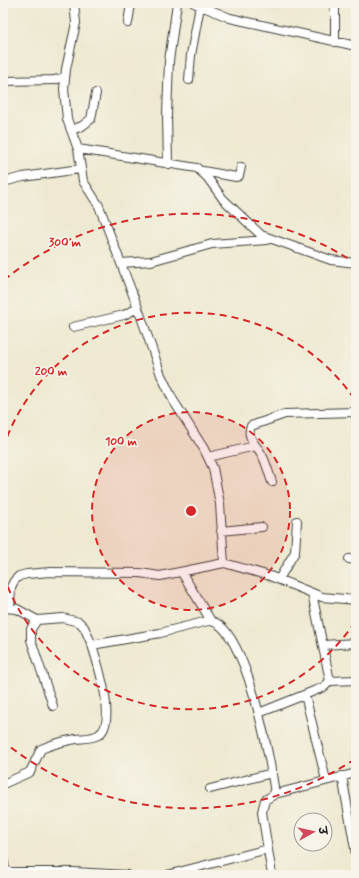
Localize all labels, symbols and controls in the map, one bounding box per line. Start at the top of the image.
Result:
text: 300 m [49,235,82,251]
text: 200 m [35,364,68,380]
text: 100 m [105,434,138,450]
centre of rings [184,504,198,518]
north arrow [293,812,333,852]
text: उ [314,825,330,837]

